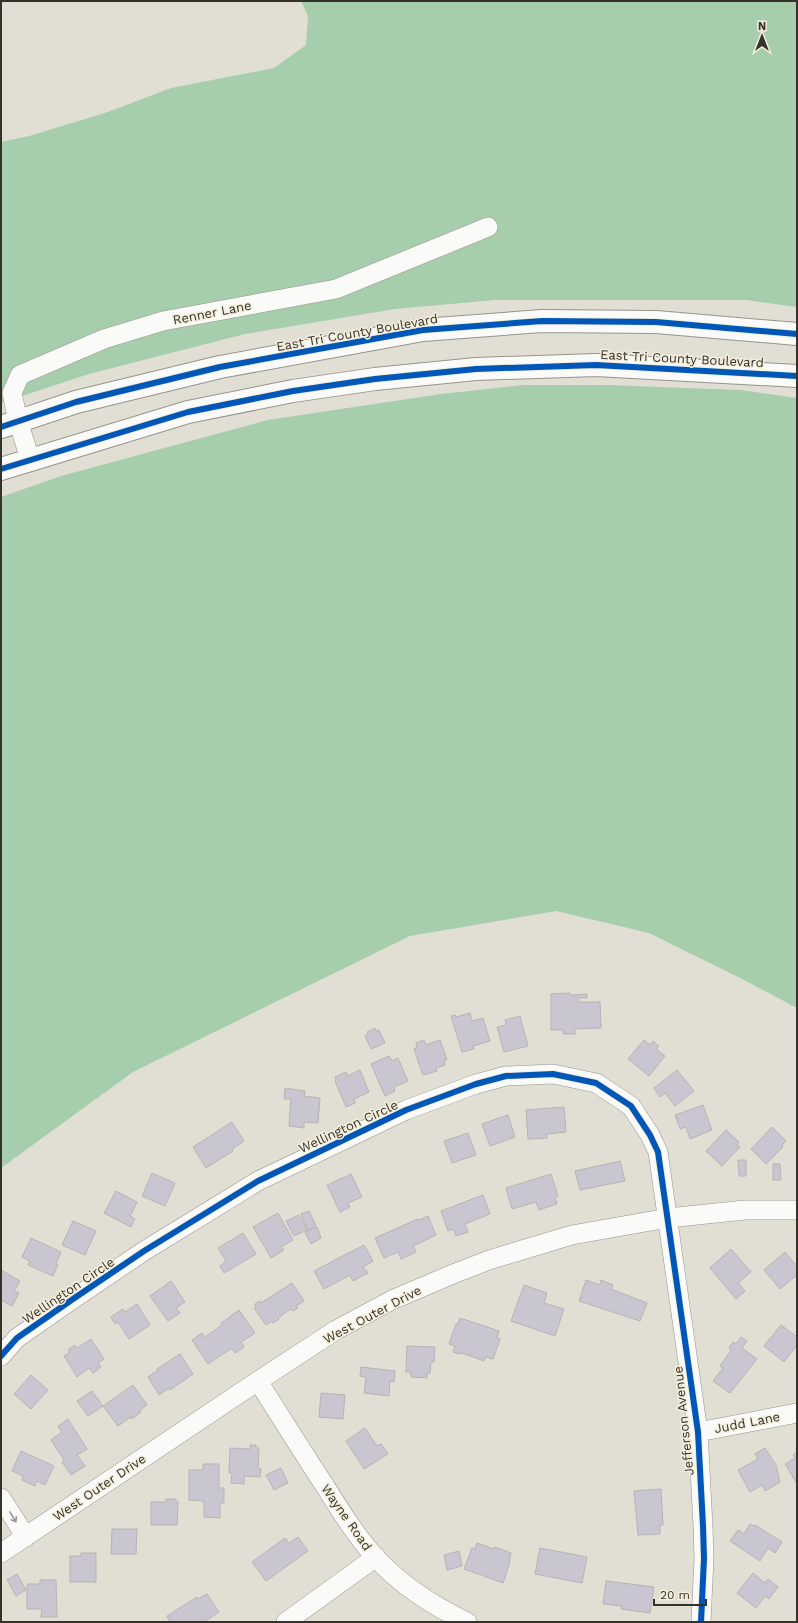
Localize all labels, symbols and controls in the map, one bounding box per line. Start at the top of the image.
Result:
north arrow [742,16,782,56]
text: N [758,20,766,33]
street label: Renner Lane [172,298,253,327]
street label: East Tri County Boulevard [275,311,439,354]
street label: East Tri County Boulevard [600,347,764,370]
street label: Wellington Circle [296,1097,400,1156]
street label: Wellington Circle [19,1254,117,1327]
street label: West Outer Drive [321,1282,424,1347]
street label: Jefferson Avenue [670,1366,697,1476]
street label: Judd Lane [713,1409,781,1436]
street label: West Outer Drive [50,1451,149,1524]
street label: Wayne Road [318,1481,375,1553]
one-way arrow [10,1511,18,1523]
scale bar [654,1581,706,1607]
text: 20 m [660,1588,690,1602]

